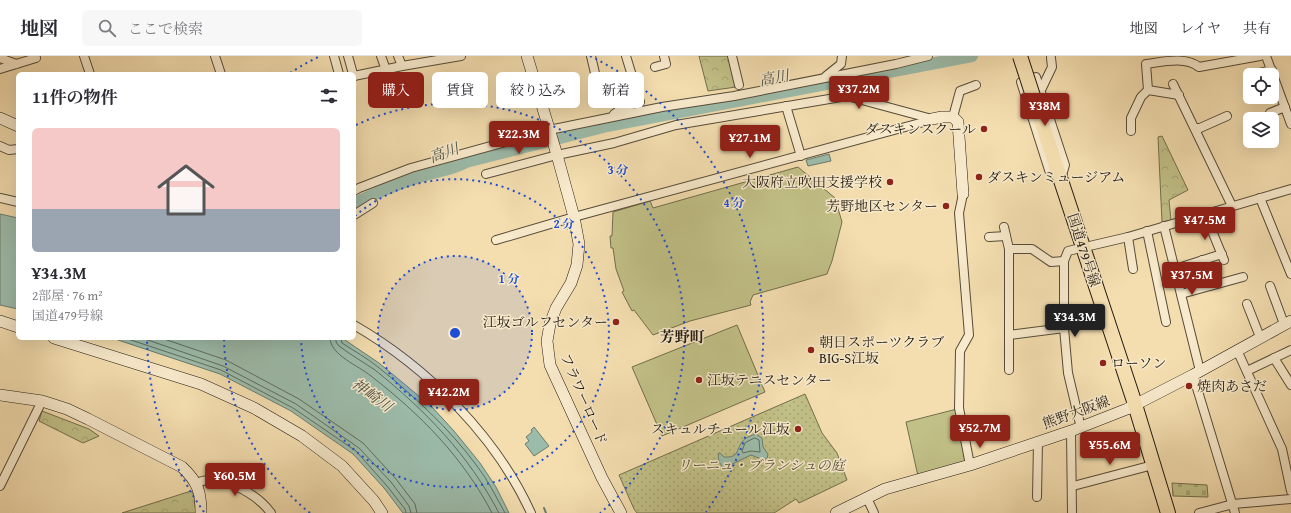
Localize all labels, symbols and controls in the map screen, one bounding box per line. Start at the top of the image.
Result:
search box [82,10,362,46]
text: 地図 [20,14,58,42]
icon: search [96,17,118,39]
text: ここで検索 [128,18,203,39]
text: 地図 [1130,18,1158,38]
text: レイヤ [1180,18,1221,38]
text: 共有 [1243,18,1271,38]
water label: 高川 [757,64,793,91]
map controls [1243,68,1279,148]
button: locate [1243,68,1279,104]
chip: 購入 [368,72,424,108]
chip: 賃貸 [432,72,488,108]
chip: 絞り込み [496,72,580,108]
chip: 新着 [588,72,644,108]
pin: ¥37.2M [826,76,892,110]
text: ¥37.2M [838,79,880,98]
text: 11件の物件 [32,84,118,109]
icon: filters [318,85,340,107]
pin: ¥38M [1021,93,1069,127]
text: ¥38M [1029,96,1061,115]
button: layers [1243,112,1279,148]
place label: ダスキンスクール [865,119,976,139]
pin: ¥22.3M [486,121,552,155]
text: ¥22.3M [498,124,540,143]
marker: ダスキンスクール [979,124,989,134]
pin: ¥27.1M [717,125,783,159]
text: ¥27.1M [729,128,771,147]
water label: 高川 [426,137,463,168]
icon: home [150,154,222,226]
text: 3 分 [608,161,628,178]
place label: ダスキンミュージアム [987,167,1125,187]
place label: 大阪府立吹田支援学校 [742,172,882,192]
marker: ダスキンミュージアム [974,172,984,182]
marker: 大阪府立吹田支援学校 [885,177,895,187]
text: 4 分 [724,194,744,211]
place label: 芳野地区センター [827,196,938,216]
marker: 芳野地区センター [941,201,951,211]
pin: ¥47.5M [1172,207,1238,241]
text: ¥47.5M [1184,210,1226,229]
street label: 国道479号線 [1063,211,1105,289]
text: 2 分 [554,215,574,232]
text: ¥34.3M [32,260,87,285]
pin: ¥37.5M [1159,262,1225,296]
text: ¥37.5M [1171,265,1213,284]
text: 1 分 [499,270,519,287]
text: 2部屋 · 76 m² [32,286,103,305]
pin: ¥34.3M [1042,304,1108,338]
text: 国道479号線 [32,306,103,325]
text: ¥34.3M [1054,307,1096,326]
place label: 江坂ゴルフセンター [483,312,608,332]
marker: 江坂ゴルフセンター [611,317,621,327]
centre of rings [448,326,462,340]
district label: 芳野町 [659,326,705,347]
place label: 朝日スポーツクラブ BIG-S江坂 [819,332,944,368]
marker: 朝日スポーツクラブ BIG-S江坂 [806,345,816,355]
street label: フラワーロード [556,350,612,448]
place label: ローソン [1111,353,1166,373]
marker: ローソン [1098,358,1108,368]
place label: 江坂テニスセンター [707,370,832,390]
water label: 神崎川 [348,373,398,417]
marker: 江坂テニスセンター [694,375,704,385]
place label: 焼肉あさだ [1197,376,1267,396]
pin: ¥42.2M [416,379,482,413]
marker: 焼肉あさだ [1184,381,1194,391]
text: ¥42.2M [428,382,470,401]
street label: 熊野大阪線 [1040,391,1112,433]
pin: ¥52.7M [947,415,1013,449]
text: ¥52.7M [959,418,1001,437]
place label: スキュルチュール江坂 [651,419,790,439]
marker: スキュルチュール江坂 [793,424,803,434]
pin: ¥55.6M [1077,432,1143,466]
text: ¥55.6M [1089,435,1131,454]
park label: リーニュ・ブランシュの庭 [677,455,847,475]
pin: ¥60.5M [202,463,268,497]
text: ¥60.5M [214,466,256,485]

